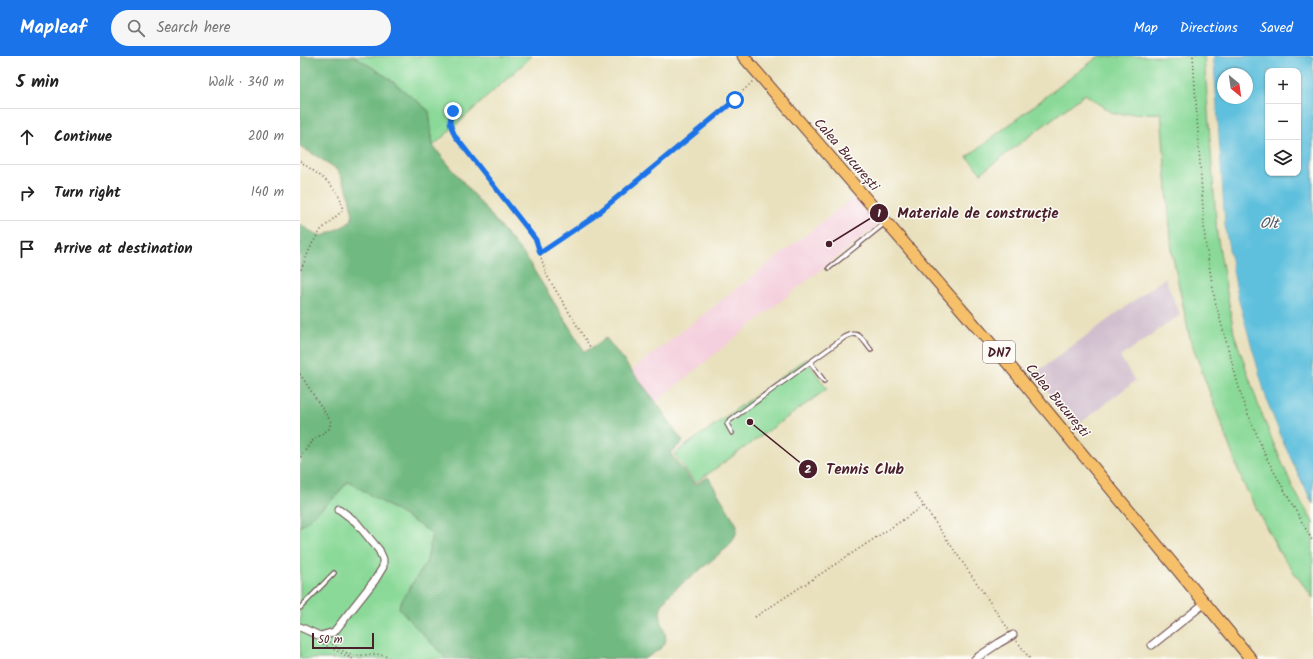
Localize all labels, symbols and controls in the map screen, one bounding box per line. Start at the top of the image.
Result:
search box [111,10,391,46]
text: Mapleaf [20,13,87,43]
text: Search here [157,16,231,40]
icon: search [125,17,147,39]
text: Map [1133,17,1158,39]
text: Directions [1180,17,1238,39]
text: Saved [1260,17,1293,39]
north arrow [1217,68,1253,104]
map controls [1265,68,1301,176]
button: + [1265,68,1301,104]
text: 5 min [16,69,59,96]
text: Walk · 340 m [208,72,284,93]
route start [726,91,744,109]
route end [444,102,462,120]
button: − [1265,104,1301,140]
street label: Calea București [808,113,885,197]
text: Continue [54,125,112,149]
icon: ahead [16,126,38,148]
text: 200 m [248,126,284,147]
button: layers [1265,140,1301,176]
text: Turn right [54,181,121,205]
icon: right [16,182,38,204]
text: 140 m [251,182,284,203]
callout: Materiale de construcție [869,200,1067,227]
text: Materiale de construcție [897,202,1059,226]
text: 1 [877,204,881,223]
water label: Olt [1260,212,1281,236]
text: Arrive at destination [54,237,193,261]
icon: arrive [16,238,38,260]
road number: DN7 [983,341,1015,363]
street label: Calea București [1020,359,1095,443]
callout: Tennis Club [798,456,912,483]
text: Tennis Club [826,458,904,482]
text: 2 [805,460,812,479]
scale bar [312,631,374,650]
text: 50 m [318,631,343,649]

